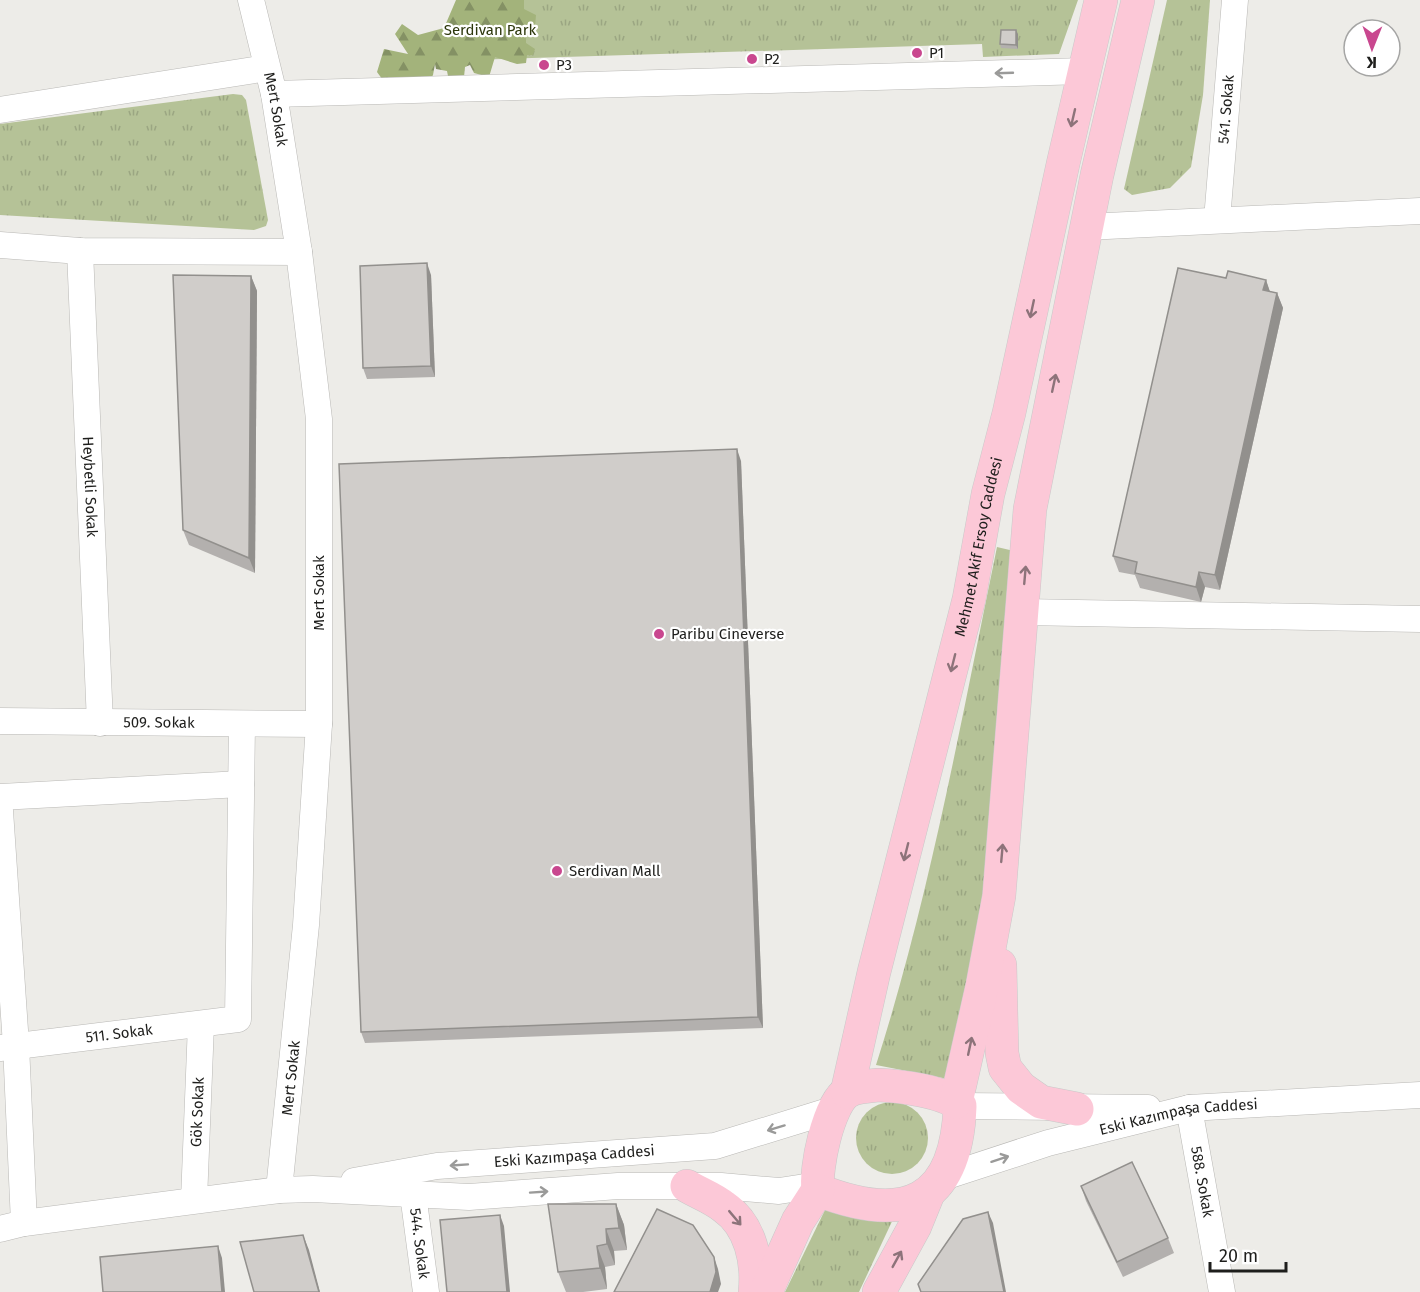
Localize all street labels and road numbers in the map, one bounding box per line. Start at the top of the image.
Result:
street label: Mert Sokak [260,70,291,148]
street label: 541. Sokak [1214,74,1238,144]
street label: Heybetli Sokak [79,436,101,538]
street label: Mehmet Akif Ersoy Caddesi [951,455,1006,638]
street label: Mert Sokak [310,555,328,631]
street label: 509. Sokak [123,713,195,732]
street label: 511. Sokak [85,1020,154,1046]
street label: Mert Sokak [278,1039,304,1116]
street label: Gök Sokak [187,1076,208,1147]
street label: Eski Kazımpaşa Caddesi [1097,1095,1258,1139]
street label: Eski Kazımpaşa Caddesi [493,1141,655,1171]
street label: 588. Sokak [1187,1145,1218,1219]
street label: 544. Sokak [406,1207,433,1280]

